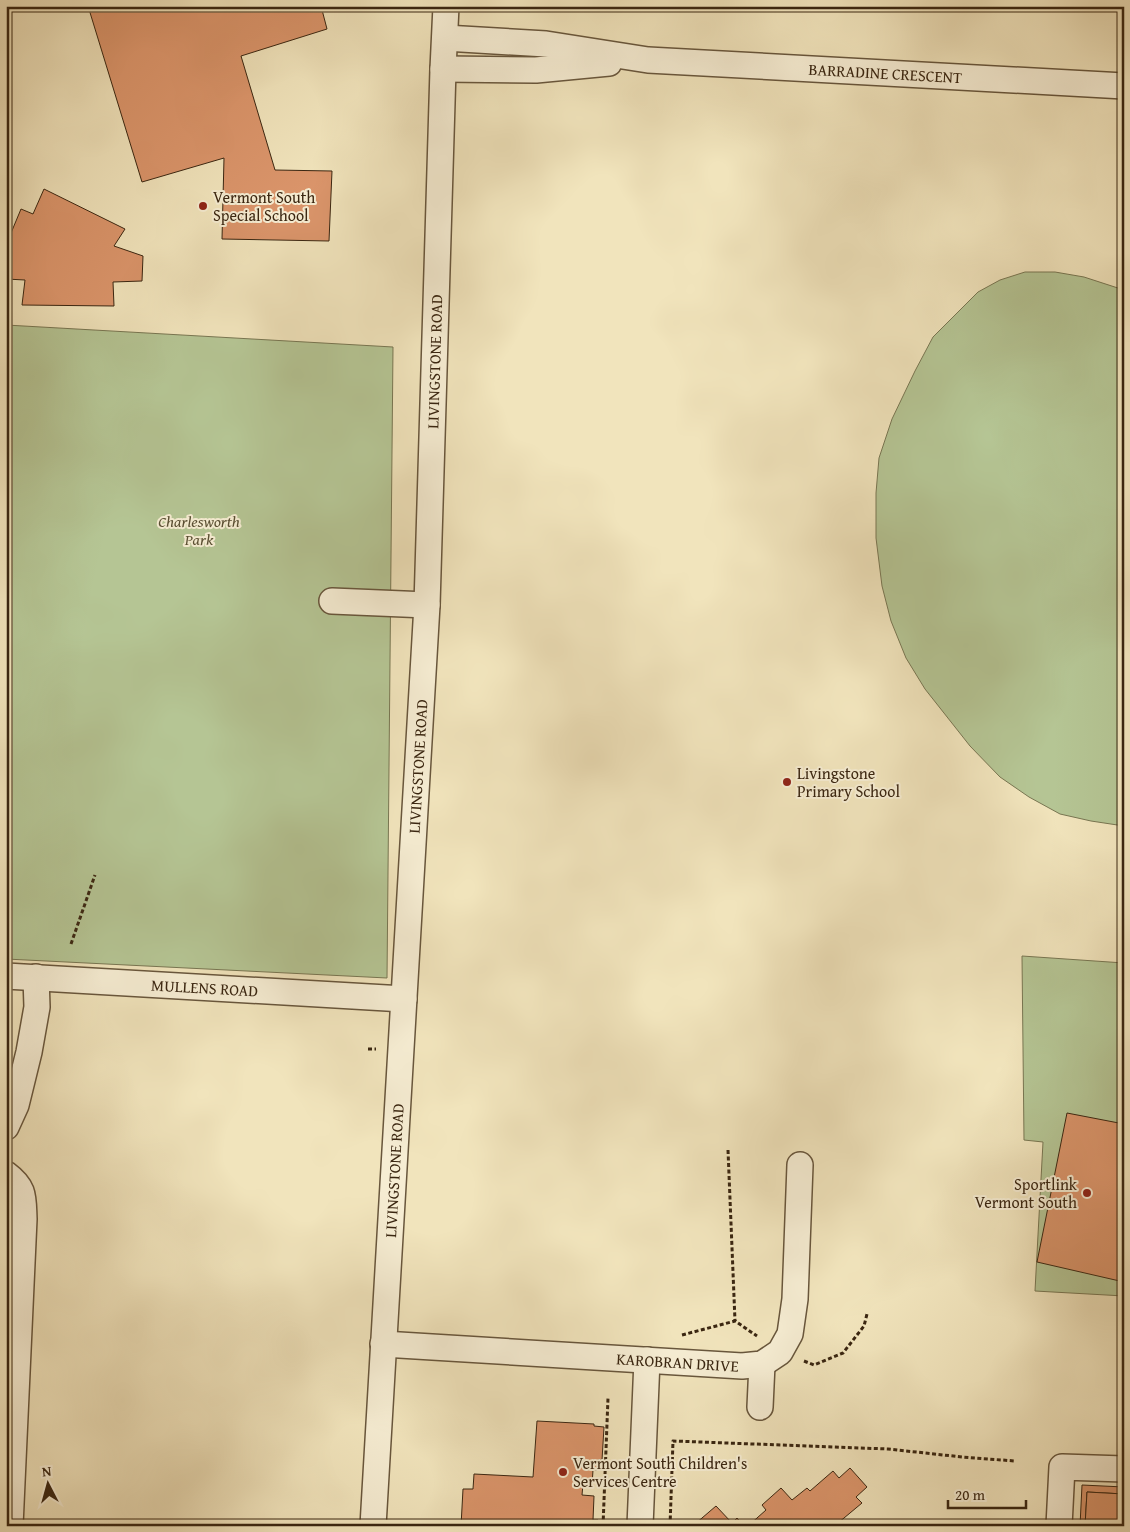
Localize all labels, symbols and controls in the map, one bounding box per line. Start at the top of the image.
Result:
street label: BARRADINE CRESCENT [808,57,963,89]
place label: Vermont South Special School [213,185,315,227]
marker: Vermont South Special School [197,200,209,212]
street label: LIVINGSTONE ROAD [420,294,448,429]
park label: Charlesworth Park [158,509,240,551]
street label: LIVINGSTONE ROAD [402,698,433,834]
place label: Livingstone Primary School [797,761,900,803]
marker: Livingstone Primary School [781,776,793,788]
street label: MULLENS ROAD [151,972,259,1003]
street label: LIVINGSTONE ROAD [378,1102,410,1238]
place label: Sportlink Vermont South [975,1172,1078,1214]
marker: Sportlink Vermont South [1081,1187,1093,1199]
street label: KAROBRAN DRIVE [616,1346,739,1378]
place label: Vermont South Children's Services Centre [573,1451,747,1493]
north arrow [22,1460,72,1510]
text: N [41,1461,53,1482]
marker: Vermont South Children's Services Centre [557,1466,569,1478]
scale bar [948,1477,1025,1509]
text: 20 m [955,1484,986,1505]

